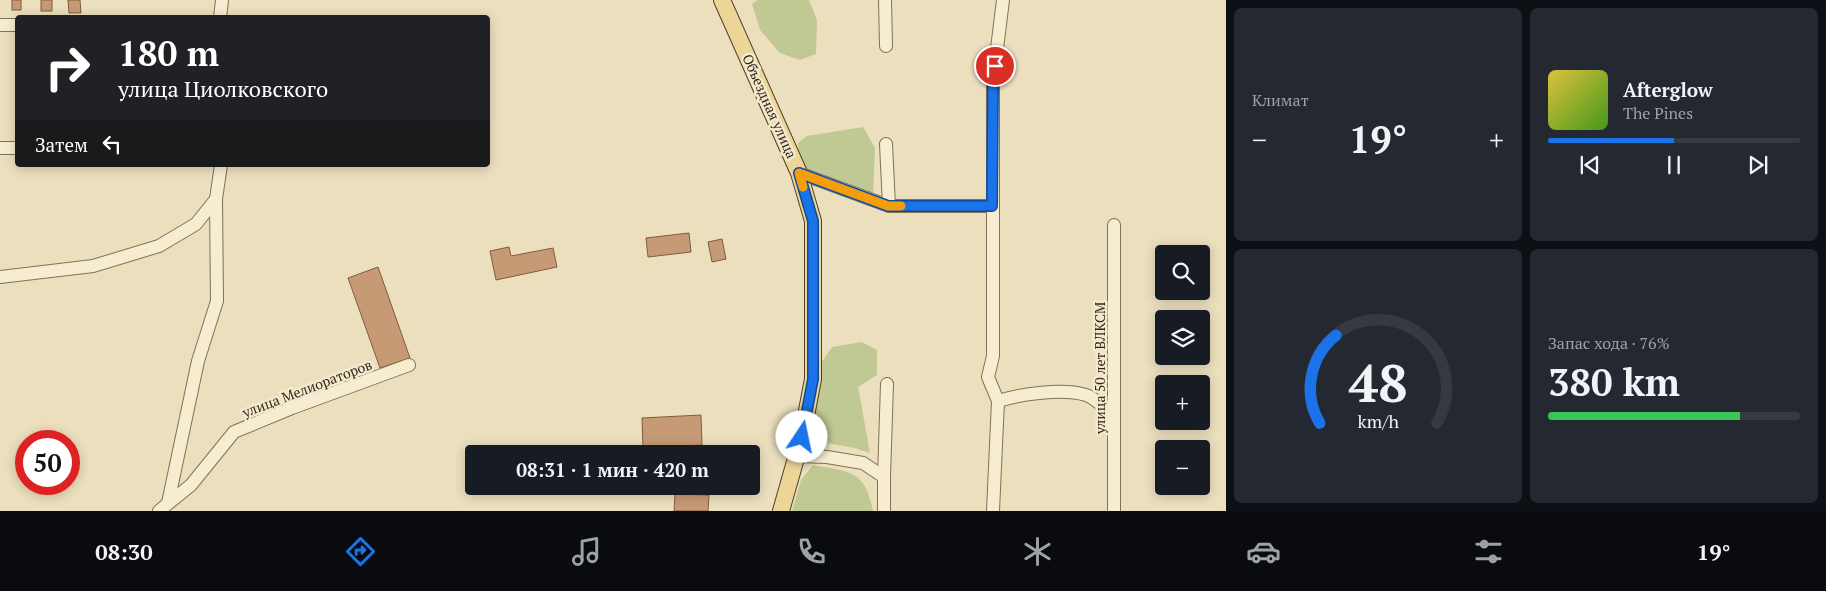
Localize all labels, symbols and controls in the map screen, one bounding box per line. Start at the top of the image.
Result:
text: 180 m [118,30,219,76]
icon: right [35,35,100,100]
pin [974,45,1016,87]
street label: Объездная улица [738,51,802,161]
icon: arrive [981,52,1009,80]
text: улица Циолковского [118,74,328,103]
text: Afterglow [1623,77,1713,102]
text: Климат [1252,89,1309,111]
text: The Pines [1623,102,1693,124]
text: 19° [1349,114,1407,164]
text: − [1252,121,1267,158]
text: + [1489,121,1504,158]
icon: left [98,130,126,158]
text: Затем [35,132,88,157]
icon: previous [1576,151,1604,179]
icon: pause [1660,151,1688,179]
icon: next [1744,151,1772,179]
map controls [1155,245,1210,495]
button: search [1155,245,1210,300]
street label: улица 50 лет ВЛКСМ [1090,302,1109,435]
button: layers [1155,310,1210,365]
text: Запас хода · 76% [1548,332,1670,354]
text: 48 [1349,348,1407,417]
street label: улица Мелиораторов [238,354,375,422]
text: 380 km [1548,357,1680,407]
button: + [1155,375,1210,430]
text: km/h [1357,409,1399,433]
position arrow [775,410,827,462]
speed limit sign: 50 [15,430,80,495]
button: − [1155,440,1210,495]
text: 08:31 · 1 мин · 420 m [516,457,709,482]
icon: directions [343,534,378,569]
icon: music [569,534,604,569]
icon: phone [794,534,829,569]
icon: climate [1020,534,1055,569]
icon: car [1246,534,1281,569]
icon: filters [1471,534,1506,569]
text: 08:30 [95,537,153,566]
text: 19° [1697,537,1731,566]

